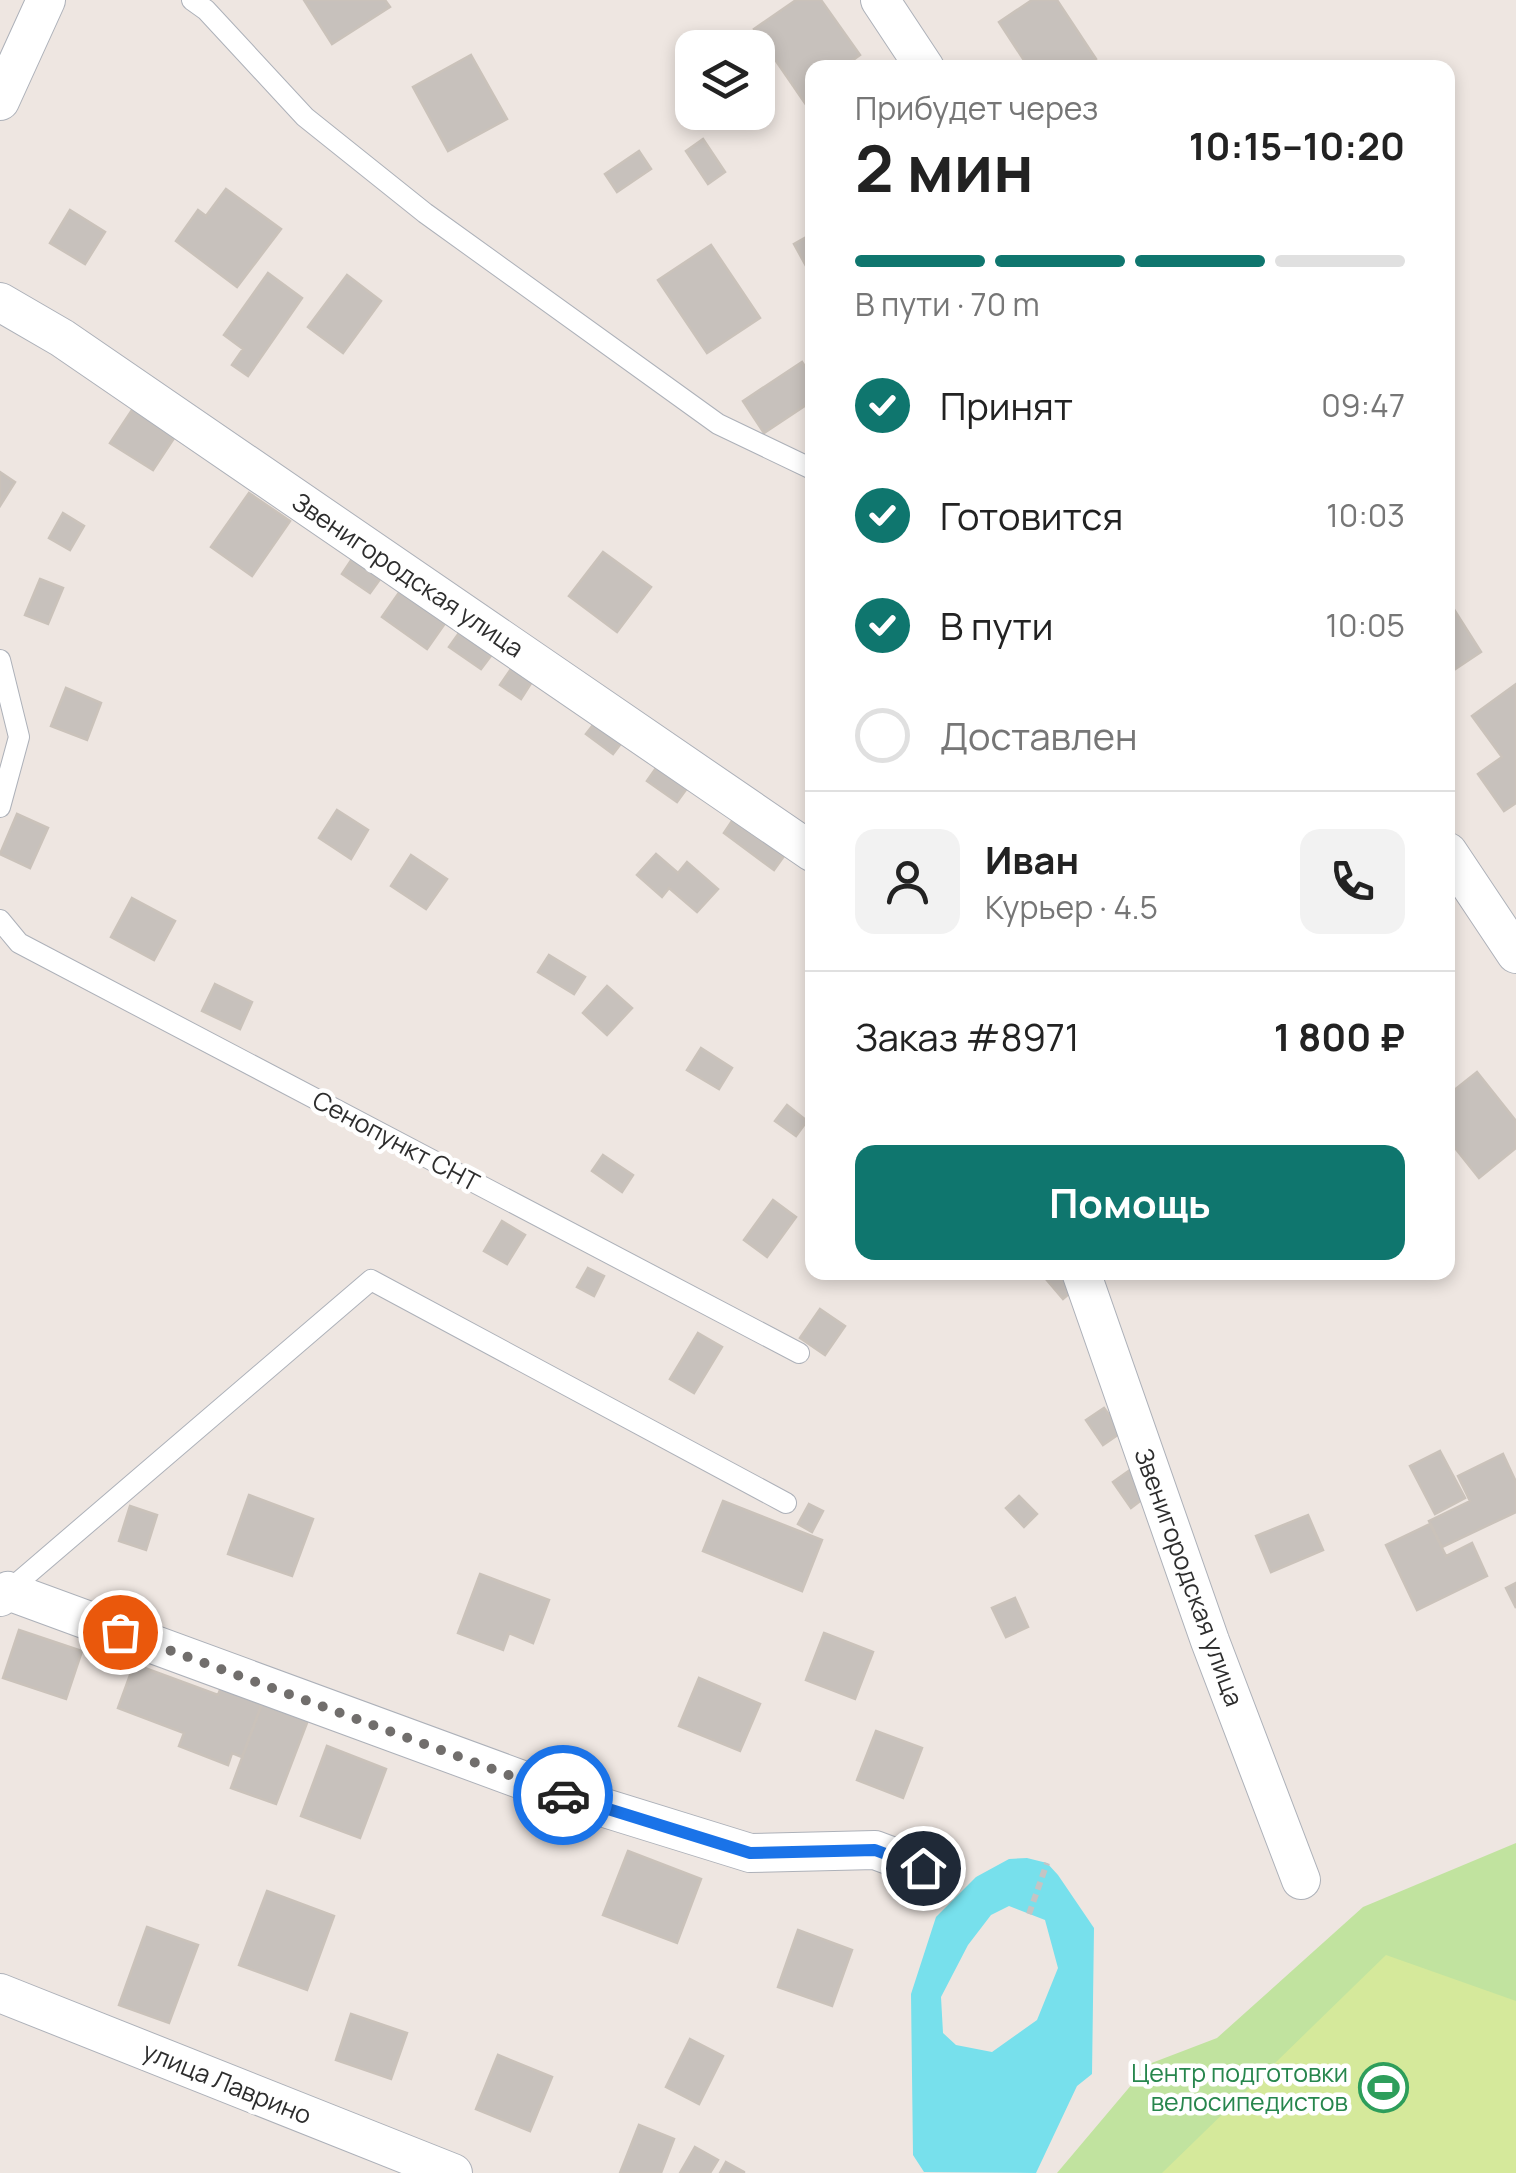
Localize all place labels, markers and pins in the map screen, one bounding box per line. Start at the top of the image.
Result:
pin [78,1590,163,1675]
pin [881,1826,966,1911]
place label: Центр подготовки велосипедистов [1131,2055,1348,2119]
sports icon: Центр подготовки велосипедистов [1357,2061,1409,2113]

